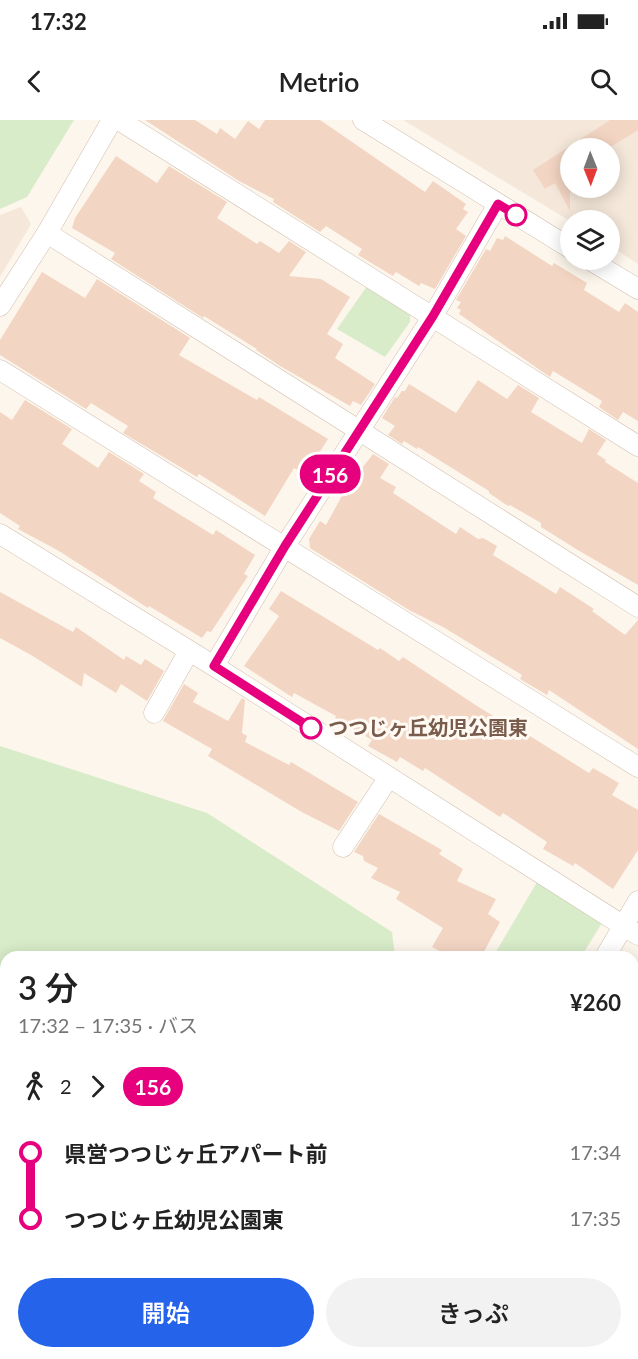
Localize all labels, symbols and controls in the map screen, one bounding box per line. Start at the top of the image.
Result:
text: 17:32 [30,8,87,35]
icon: back [18,65,51,98]
text: Metrio [278,65,360,98]
icon: search [587,65,620,98]
north arrow [560,138,620,198]
map controls [560,138,620,270]
unlabelled marker [505,204,527,226]
button: layers [560,210,620,270]
line badge: 156 [296,454,364,494]
text: 156 [312,462,348,487]
place label: つつじヶ丘幼児公園東 [328,715,528,739]
marker: つつじヶ丘幼児公園東 [300,717,322,739]
text: 3 分 [18,967,78,1007]
text: ¥260 [570,989,621,1016]
text: 17:32 – 17:35 · バス [18,1013,198,1037]
icon: walk [18,1070,51,1103]
icon: forward [81,1070,114,1103]
text: 2 [60,1074,72,1098]
text: 156 [135,1074,171,1099]
text: 県営つつじヶ丘アパート前 [64,1140,328,1167]
text: 17:34 [570,1140,621,1164]
text: つつじヶ丘幼児公園東 [64,1206,284,1233]
text: 17:35 [570,1206,621,1230]
button: 開始 [18,1278,314,1347]
button: きっぷ [326,1278,621,1347]

